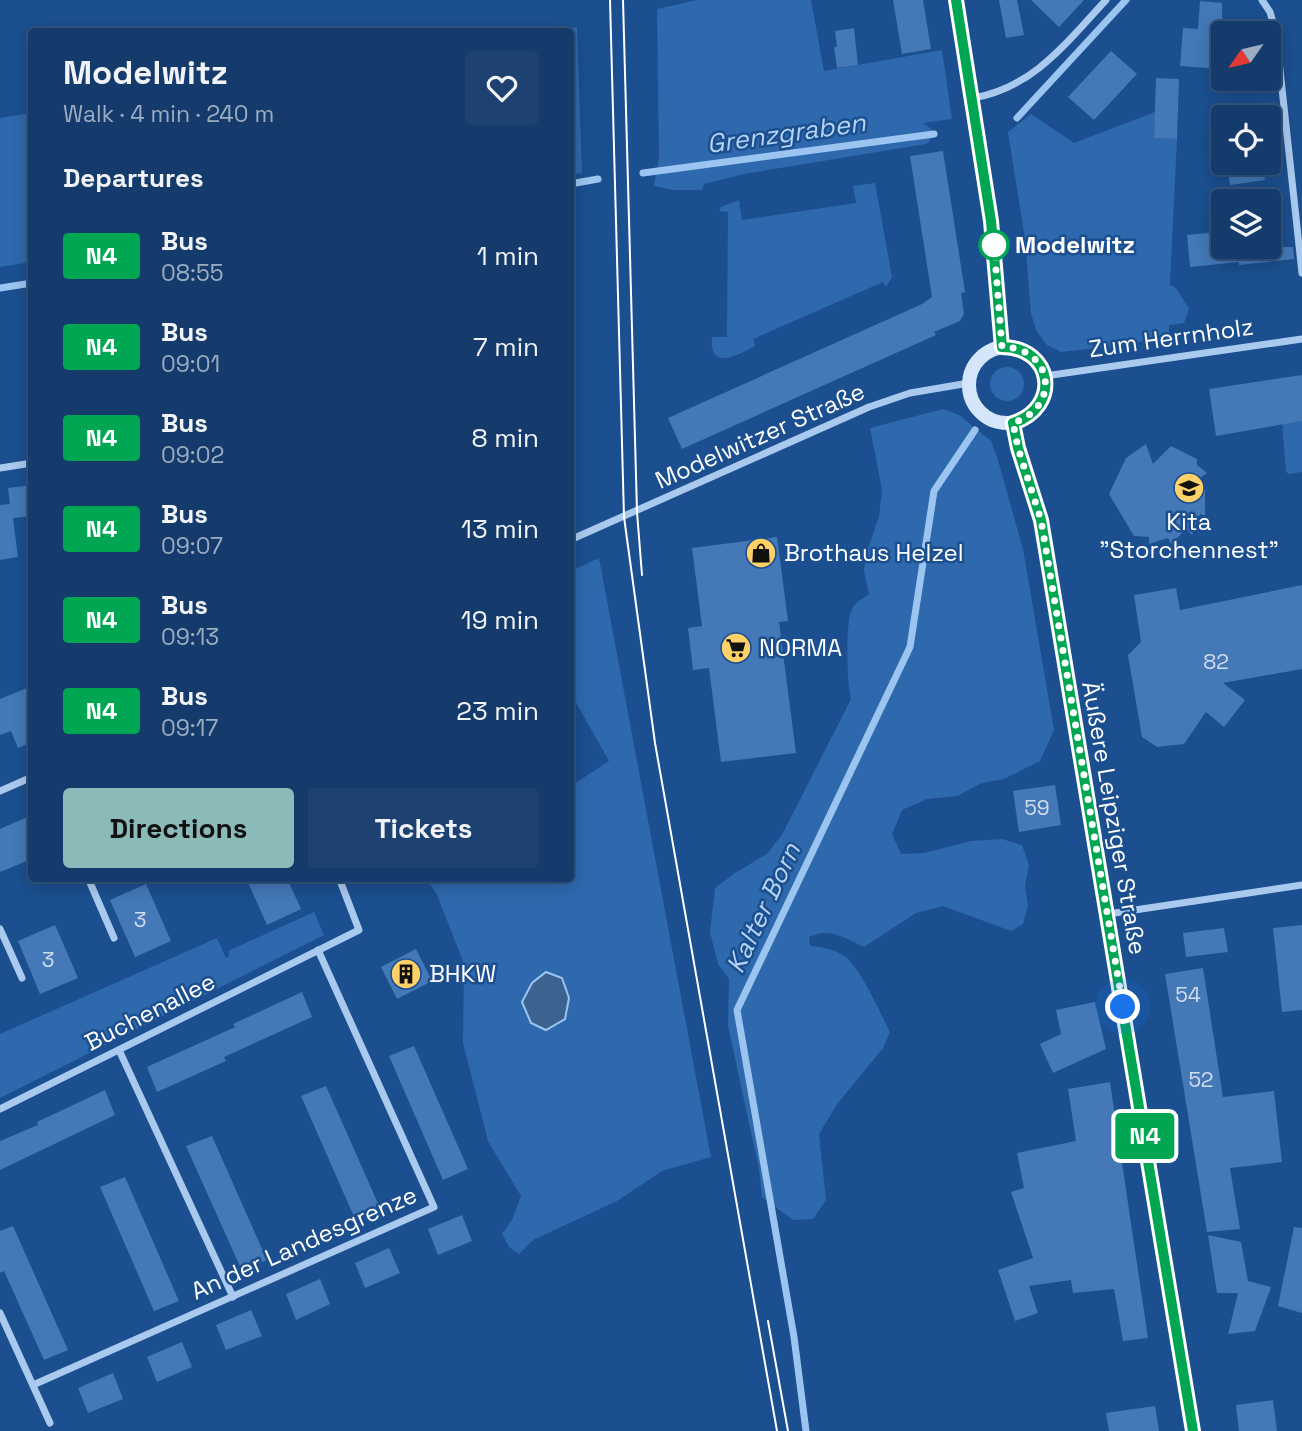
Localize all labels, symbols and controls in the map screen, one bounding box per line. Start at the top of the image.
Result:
north arrow [1211,21,1281,91]
map controls [1211,21,1281,259]
button: heart [465,51,539,125]
text: Modelwitz [63,52,228,94]
text: Walk · 4 min · 240 m [63,99,274,129]
water label: Grenzgraben [704,105,869,161]
button: locate [1211,105,1281,175]
text: Departures [63,161,204,195]
button: layers [1211,189,1281,259]
text: Bus [161,224,208,258]
place label: Modelwitz [1015,229,1135,260]
marker: Modelwitz [979,230,1009,260]
text: 1 min [477,239,539,273]
text: N4 [86,240,117,271]
text: 08:55 [161,258,223,288]
street label: Zum Herrnholz [1087,311,1255,364]
text: Bus [161,315,208,349]
text: 7 min [473,330,539,364]
text: N4 [86,331,117,362]
text: 09:01 [161,349,220,379]
street label: Modelwitzer Straße [650,375,869,496]
text: Bus [161,406,208,440]
text: 8 min [471,421,539,455]
text: N4 [86,422,117,453]
text: 09:02 [161,440,224,470]
school or university icon: Kita "Storchennest" [1172,471,1206,505]
text: Bus [161,497,208,531]
place label: Kita "Storchennest" [1099,506,1279,565]
text: 13 min [461,512,539,546]
text: N4 [86,513,117,544]
text: 09:07 [161,531,223,561]
shop icon: Brothaus Helzel [744,536,778,570]
place label: Brothaus Helzel [784,537,964,568]
text: Bus [161,588,208,622]
text: 19 min [461,603,539,637]
text: N4 [86,604,117,635]
text: 09:13 [161,622,219,652]
supermarket icon: NORMA [719,631,753,665]
place label: NORMA [759,632,842,663]
house number: 82 [1203,648,1229,675]
text: Bus [161,679,208,713]
street label: Äußere Leipziger Straße [1075,679,1154,957]
text: 23 min [456,694,539,728]
text: N4 [86,695,117,726]
text: 09:17 [161,713,218,743]
button: Directions [63,788,294,868]
button: Tickets [308,788,539,868]
house number: 59 [1024,794,1050,821]
water label: Kalter Born [718,837,808,978]
house number: 3 [134,906,146,933]
house number: 3 [42,946,54,973]
building icon: BHKW [389,957,423,991]
place label: BHKW [429,958,496,989]
street label: Buchenallee [79,965,220,1058]
house number: 54 [1175,981,1201,1008]
your location [1105,989,1140,1024]
house number: 52 [1188,1066,1214,1093]
line badge: N4 [1114,1113,1176,1159]
text: N4 [1129,1120,1161,1151]
street label: An der Landesgrenze [186,1179,422,1306]

